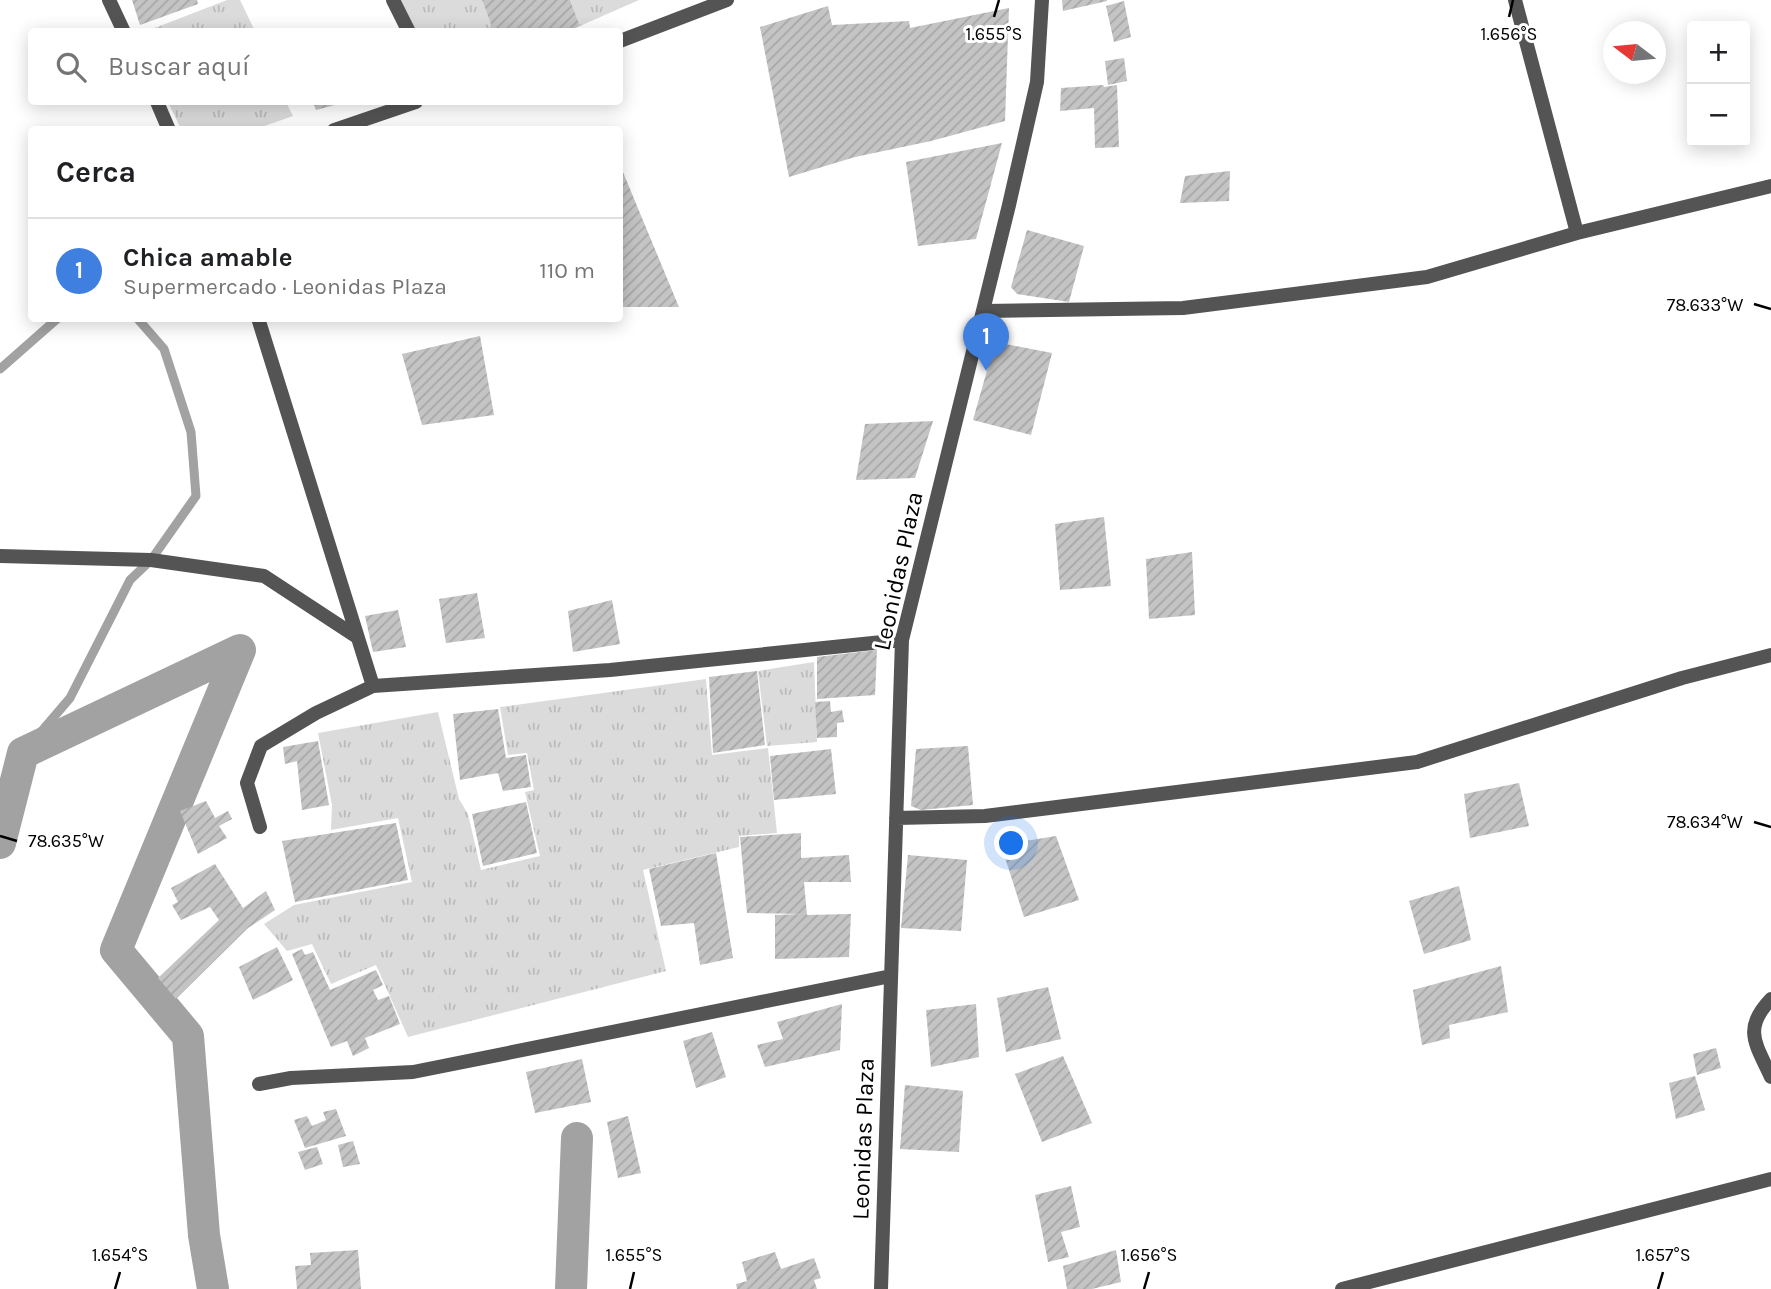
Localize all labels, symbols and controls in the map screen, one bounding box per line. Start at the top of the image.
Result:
north arrow [1603,21,1666,84]
map controls [1687,21,1750,147]
button: + [1687,21,1750,84]
text: 1.655°S [966,23,1022,45]
text: 1.656°S [1481,23,1537,45]
search box [28,28,623,105]
icon: search [52,48,90,86]
text: Buscar aquí [108,51,250,82]
button: − [1687,84,1750,147]
text: Cerca [56,154,136,190]
text: Chica amable [123,242,293,273]
text: 1 [75,257,83,284]
text: 110 m [539,257,595,284]
text: Supermercado · Leonidas Plaza [123,273,447,300]
text: 78.633°W [1667,294,1743,316]
pin: 1 [963,313,1009,371]
street label: Leonidas Plaza [867,489,929,653]
text: 78.634°W [1667,811,1743,833]
your location [994,826,1028,860]
text: 78.635°W [28,830,104,852]
street label: Leonidas Plaza [846,1058,880,1220]
text: 1.654°S [92,1244,148,1266]
text: 1.655°S [606,1244,662,1266]
text: 1.656°S [1121,1244,1177,1266]
text: 1.657°S [1635,1244,1691,1266]

